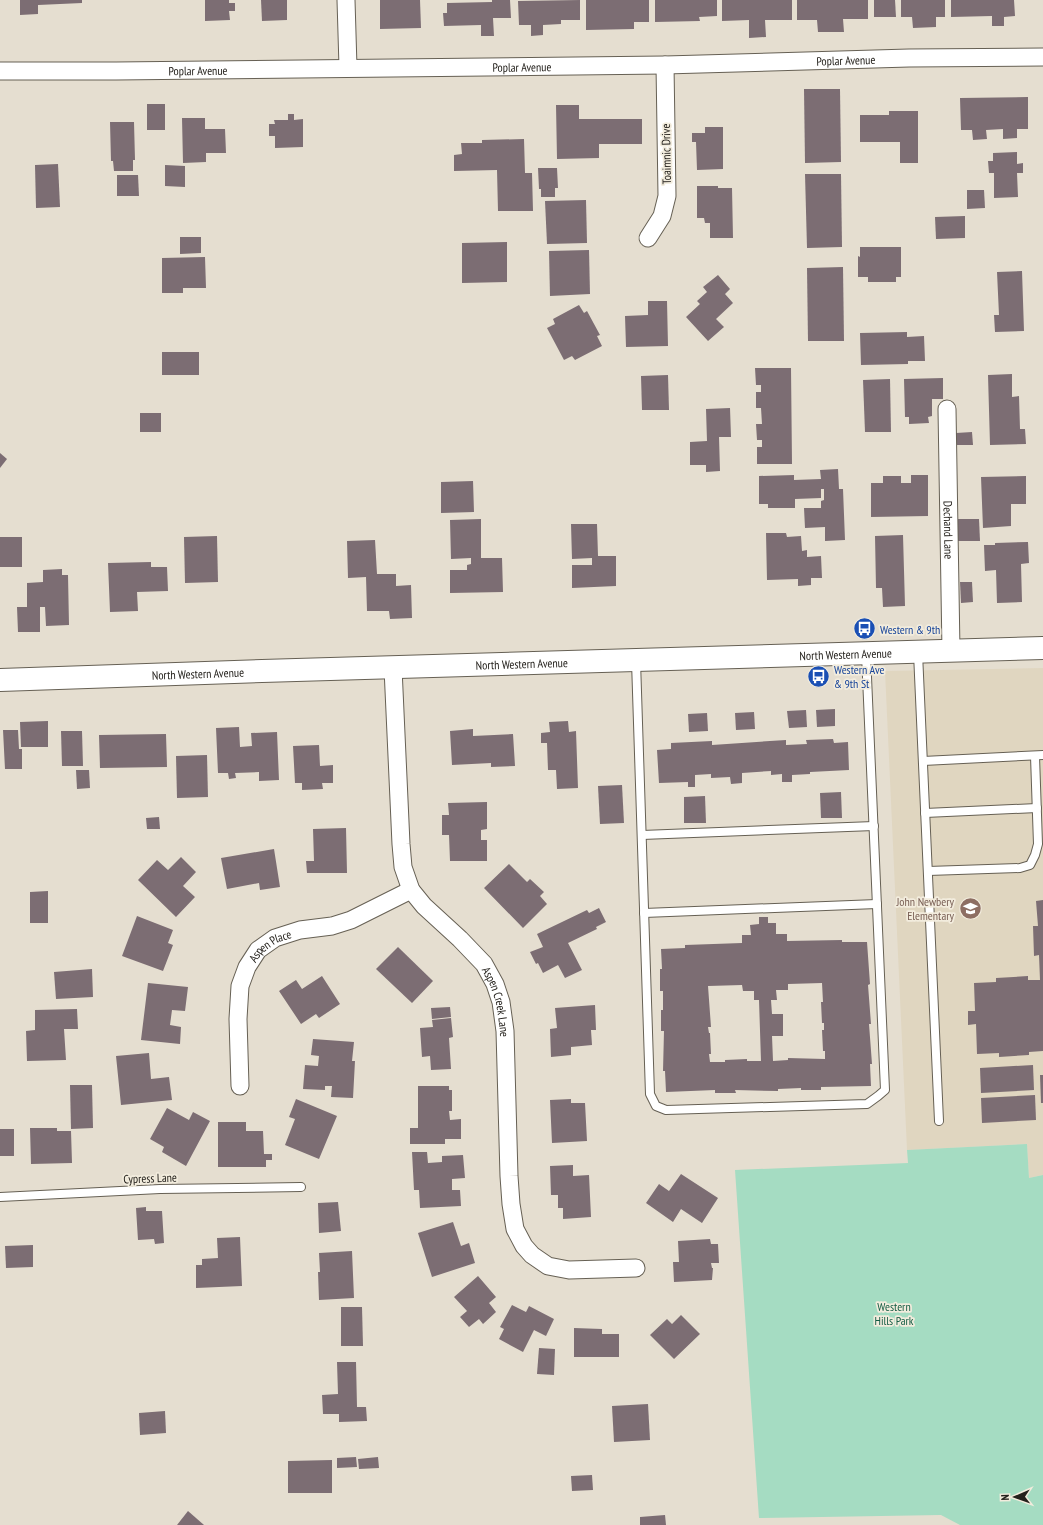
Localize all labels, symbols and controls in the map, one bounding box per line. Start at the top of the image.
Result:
street label: Poplar Avenue [816,51,876,68]
street label: Poplar Avenue [492,59,552,74]
street label: Poplar Avenue [168,62,228,78]
street label: Toaimnic Drive [658,123,674,185]
street label: Dechand Lane [941,501,957,559]
bus stop icon: Western & 9th [851,616,877,642]
place label: Western & 9th [880,622,940,637]
street label: North Western Avenue [799,645,892,663]
street label: North Western Avenue [475,654,568,672]
place label: Western Ave & 9th St [834,662,885,691]
bus stop icon: Western Ave & 9th St [806,663,832,689]
street label: North Western Avenue [152,664,244,682]
place label: John Newbery Elementary [895,894,954,923]
school or university icon: John Newbery Elementary [957,895,983,921]
street label: Aspen Place [245,926,293,965]
street label: Aspen Creek Lane [479,964,513,1037]
street label: Cypress Lane [123,1170,177,1186]
park label: Western Hills Park [874,1299,914,1328]
north arrow [995,1477,1035,1517]
text: N [998,1494,1012,1501]

